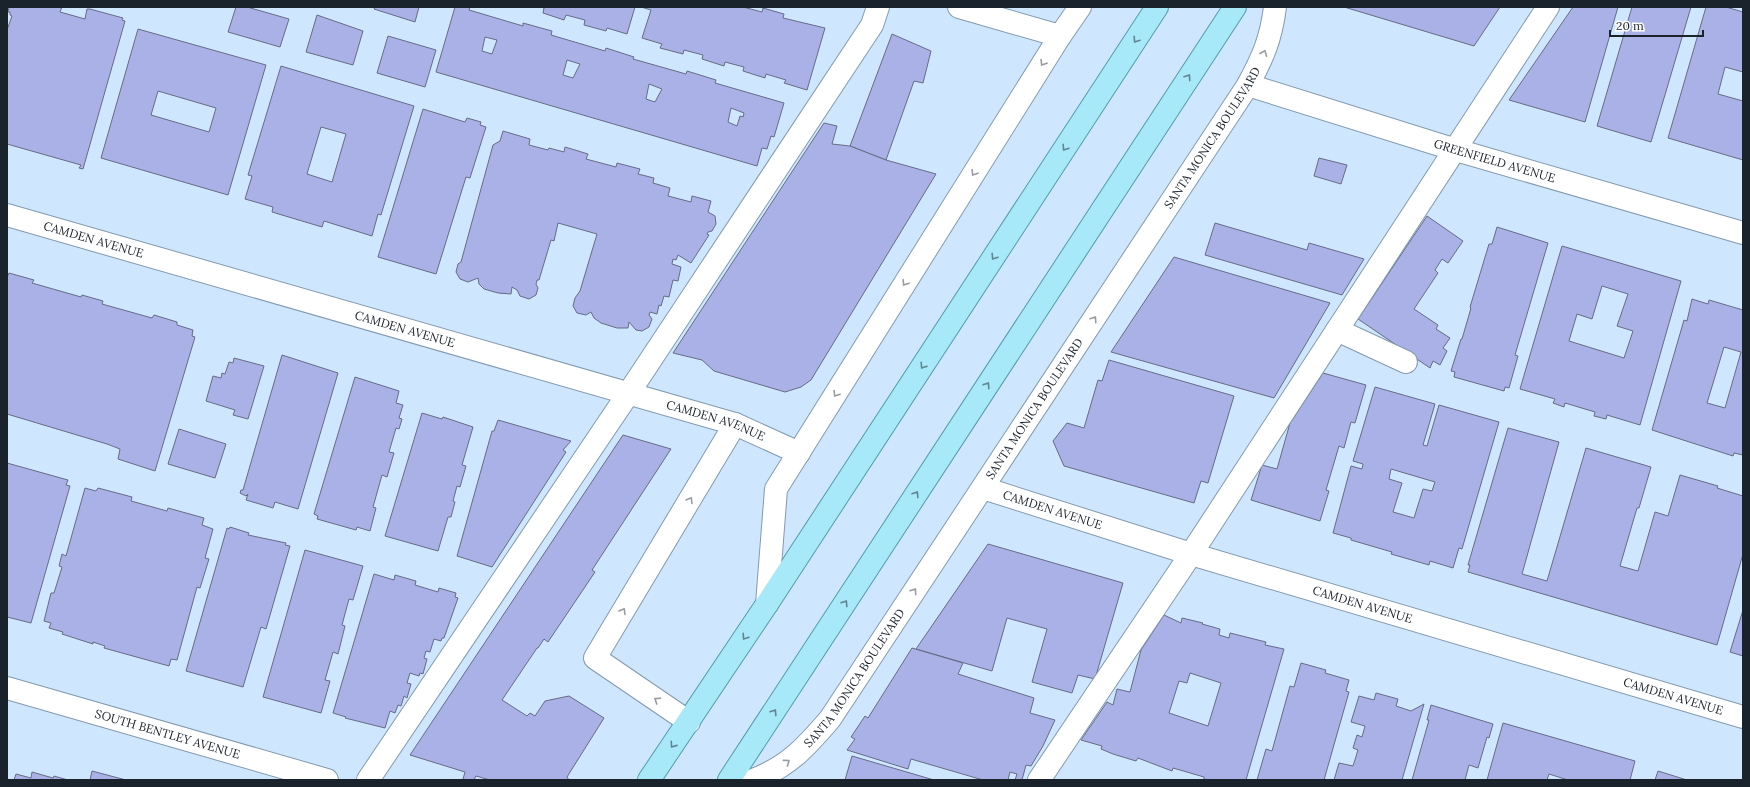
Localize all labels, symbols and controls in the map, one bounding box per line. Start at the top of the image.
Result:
scale bar [1610,12,1703,38]
text: 20 m [1616,18,1644,33]
one-way arrow [1133,36,1141,43]
one-way arrow [1260,49,1268,56]
one-way arrow [1040,59,1048,66]
street label: SANTA MONICA BOULEVARD [1161,64,1263,211]
one-way arrow [1184,74,1191,81]
street label: GREENFIELD AVENUE [1432,136,1557,185]
one-way arrow [1063,144,1070,151]
one-way arrow [971,169,979,176]
street label: CAMDEN AVENUE [42,218,145,261]
one-way arrow [991,253,999,260]
one-way arrow [903,279,910,286]
street label: CAMDEN AVENUE [353,307,457,350]
one-way arrow [1089,316,1096,323]
street label: SANTA MONICA BOULEVARD [982,335,1086,482]
one-way arrow [920,362,927,369]
one-way arrow [982,383,989,390]
one-way arrow [834,389,841,396]
street label: CAMDEN AVENUE [665,397,768,444]
street label: CAMDEN AVENUE [1001,487,1104,532]
one-way arrow [911,492,918,499]
one-way arrow [686,497,693,504]
street label: CAMDEN AVENUE [1311,582,1414,626]
one-way arrow [909,589,916,596]
one-way arrow [840,600,847,607]
street label: SANTA MONICA BOULEVARD [800,606,908,750]
one-way arrow [618,608,626,615]
one-way arrow [743,633,750,640]
street label: CAMDEN AVENUE [1622,674,1725,718]
one-way arrow [654,697,661,705]
street label: SOUTH BENTLEY AVENUE [93,706,242,762]
one-way arrow [769,709,776,716]
one-way arrow [670,741,678,748]
one-way arrow [782,760,789,767]

